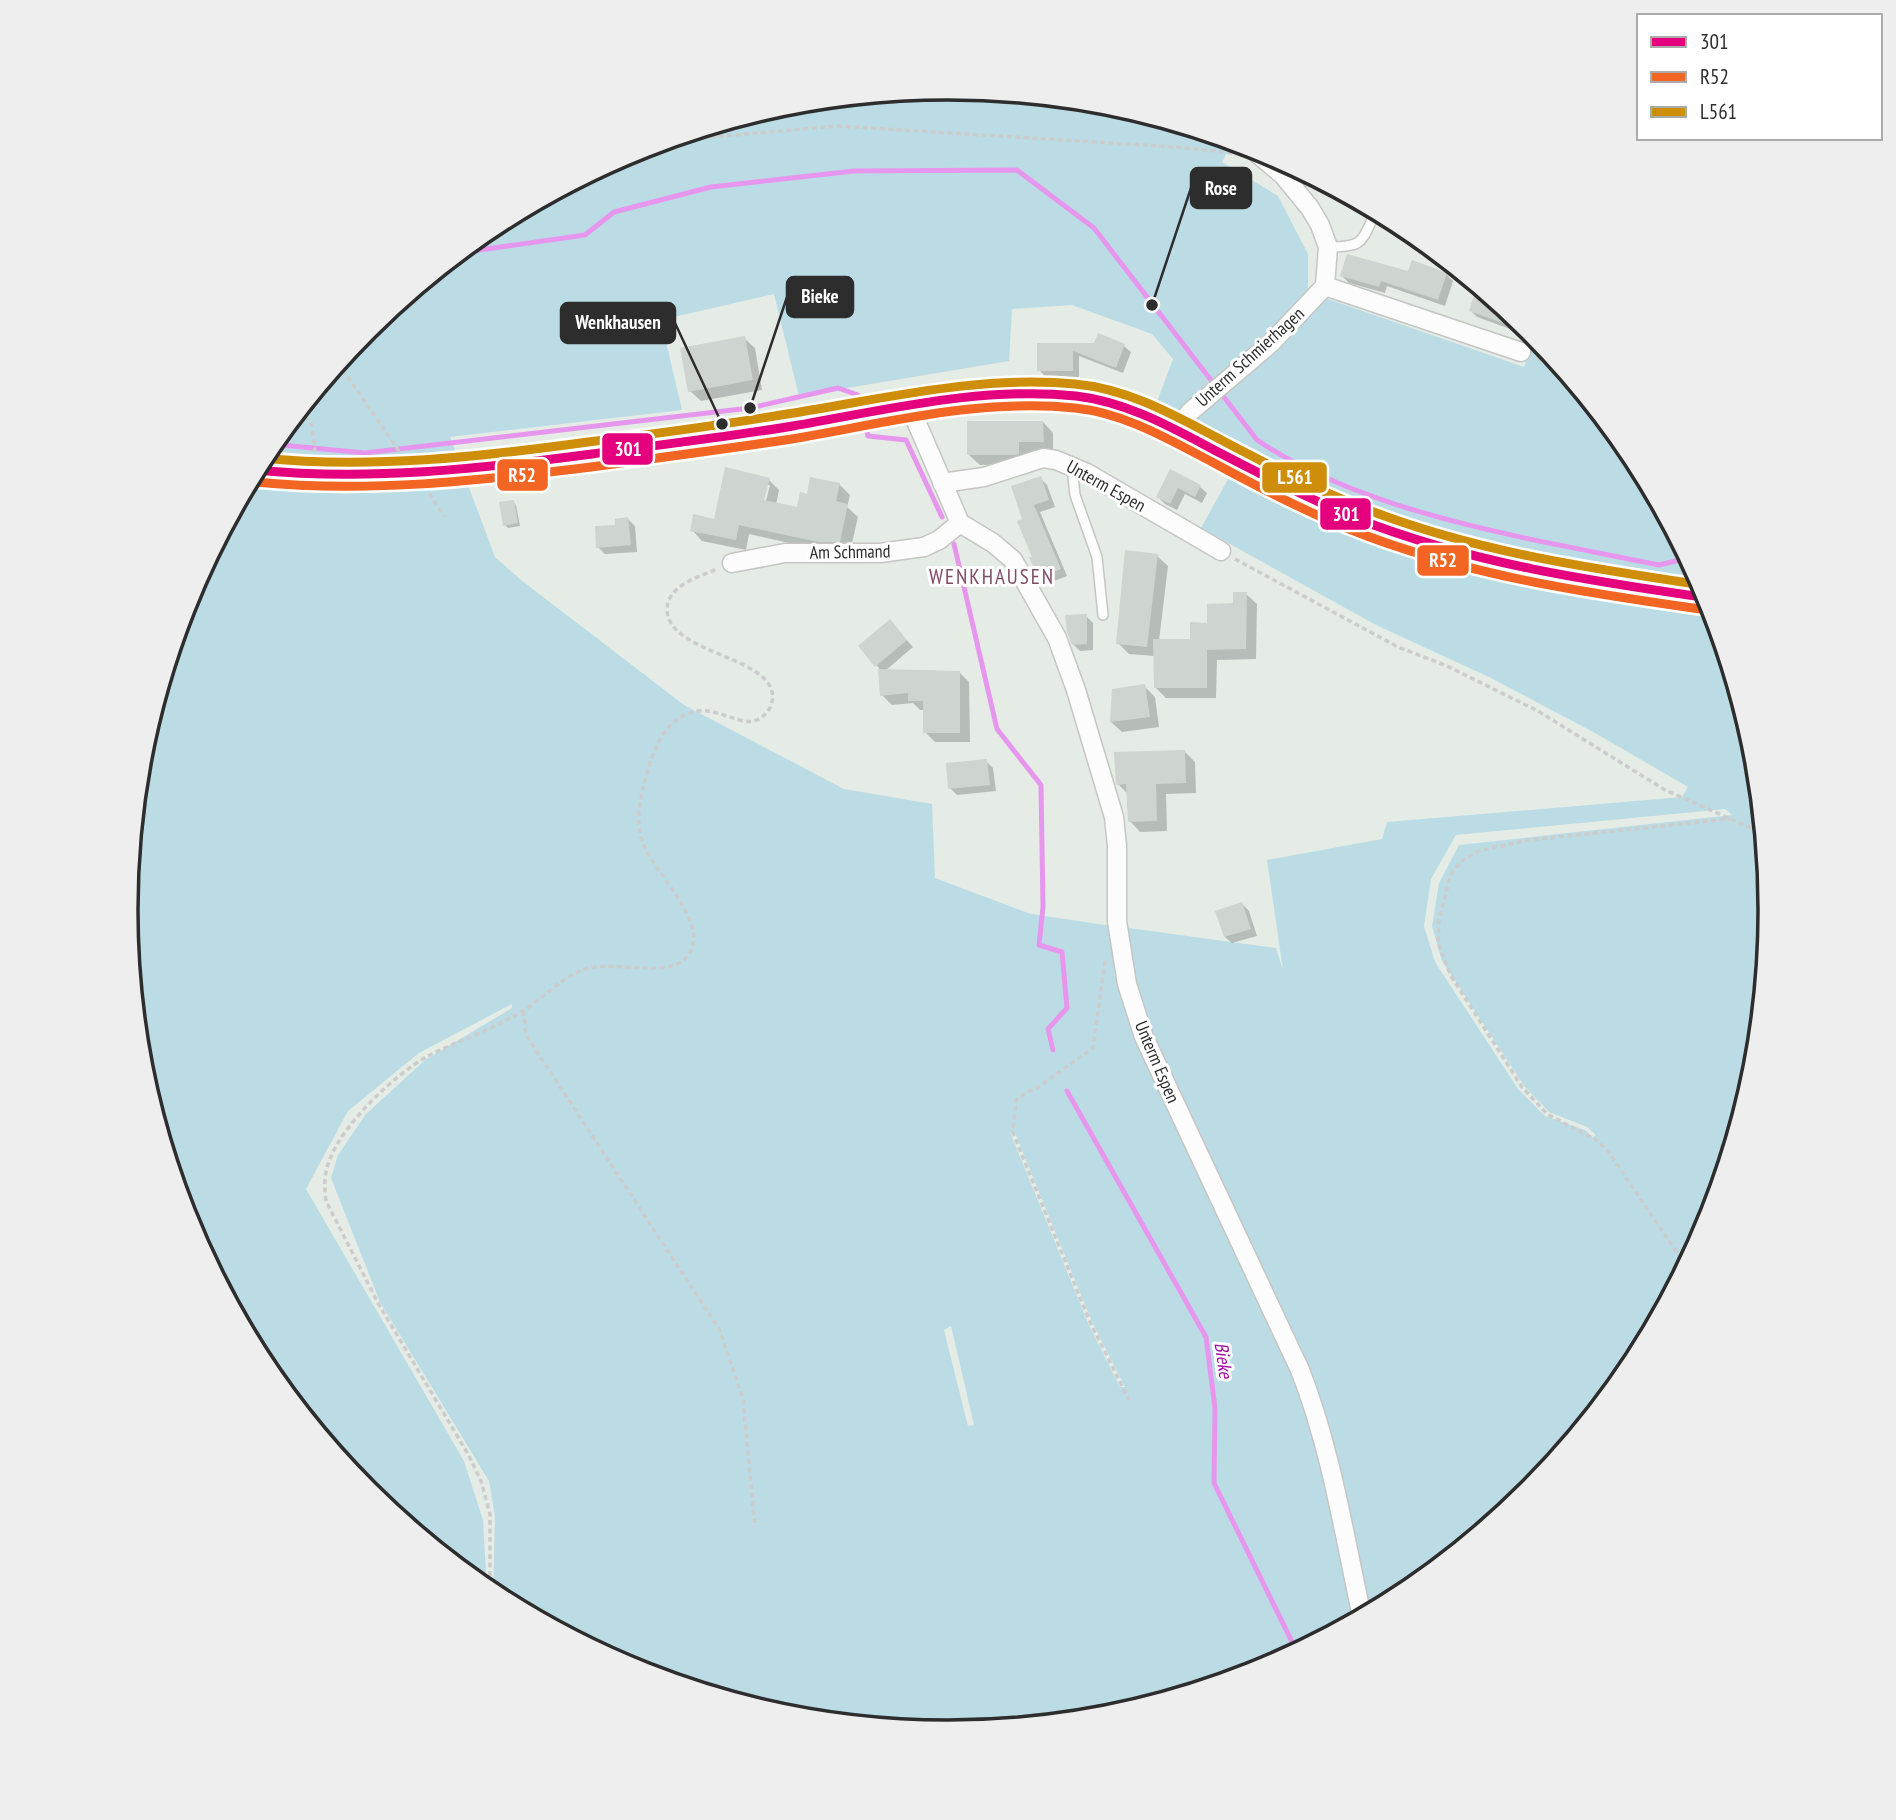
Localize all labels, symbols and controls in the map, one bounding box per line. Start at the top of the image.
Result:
legend [1637,14,1882,140]
text: 301 [1700,28,1728,55]
text: R52 [1700,63,1729,90]
text: L561 [1700,98,1737,125]
callout: Rose [1191,168,1251,208]
text: Rose [1205,176,1237,200]
callout: Bieke [787,277,853,317]
text: Bieke [801,284,839,308]
street label: Unterm Schmierhagen [1191,302,1309,411]
callout: Wenkhausen [561,303,675,343]
text: Wenkhausen [574,310,661,334]
line badge: 301 [601,432,654,466]
text: 301 [614,437,642,461]
street label: Unterm Espen [1063,454,1150,517]
line badge: R52 [496,458,549,492]
line badge: L561 [1261,461,1328,494]
text: R52 [508,463,536,487]
text: L561 [1277,465,1313,489]
line badge: 301 [1319,497,1372,531]
text: 301 [1332,502,1360,526]
street label: Am Schmand [809,539,891,564]
line badge: R52 [1416,544,1470,577]
text: R52 [1429,548,1457,572]
district label: WENKHAUSEN [929,563,1055,590]
street label: Unterm Espen [1130,1017,1185,1106]
water label: Bieke [1210,1341,1239,1381]

